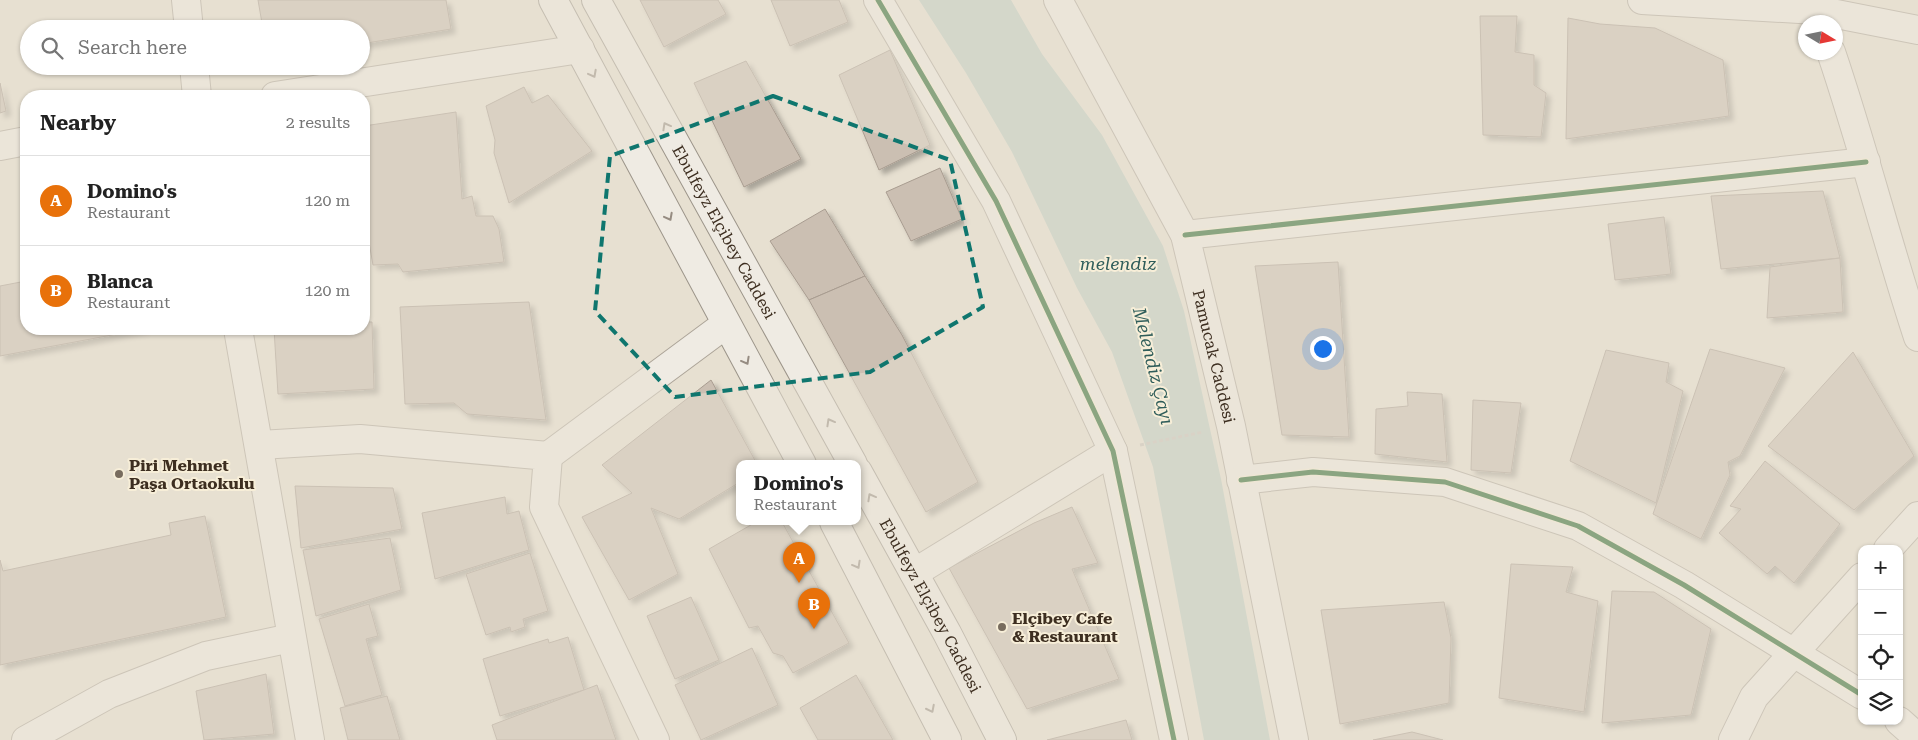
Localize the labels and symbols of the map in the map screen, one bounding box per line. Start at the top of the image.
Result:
north arrow [1798,15,1843,60]
one-way arrow [587,69,597,78]
one-way arrow [662,123,672,132]
street label: Ebulfeyz Elçibey Caddesi [668,142,780,322]
one-way arrow [663,212,673,221]
water label: melendiz [1080,253,1156,274]
street label: Pamucak Caddesi [1188,288,1239,425]
water label: Melendiz Çayı [1129,304,1178,427]
your location [1310,336,1336,362]
one-way arrow [740,355,750,364]
one-way arrow [826,418,836,427]
place label: Piri Mehmet Paşa Ortaokulu [129,456,255,493]
marker: Piri Mehmet Paşa Ortaokulu [113,468,125,480]
one-way arrow [868,493,878,502]
street label: Ebulfeyz Elçibey Caddesi [876,515,985,696]
pin: A [783,542,815,583]
one-way arrow [851,559,861,568]
pin: B [798,588,830,629]
place label: Elçibey Cafe & Restaurant [1012,609,1118,646]
marker: Elçibey Cafe & Restaurant [996,621,1008,633]
one-way arrow [925,704,935,713]

